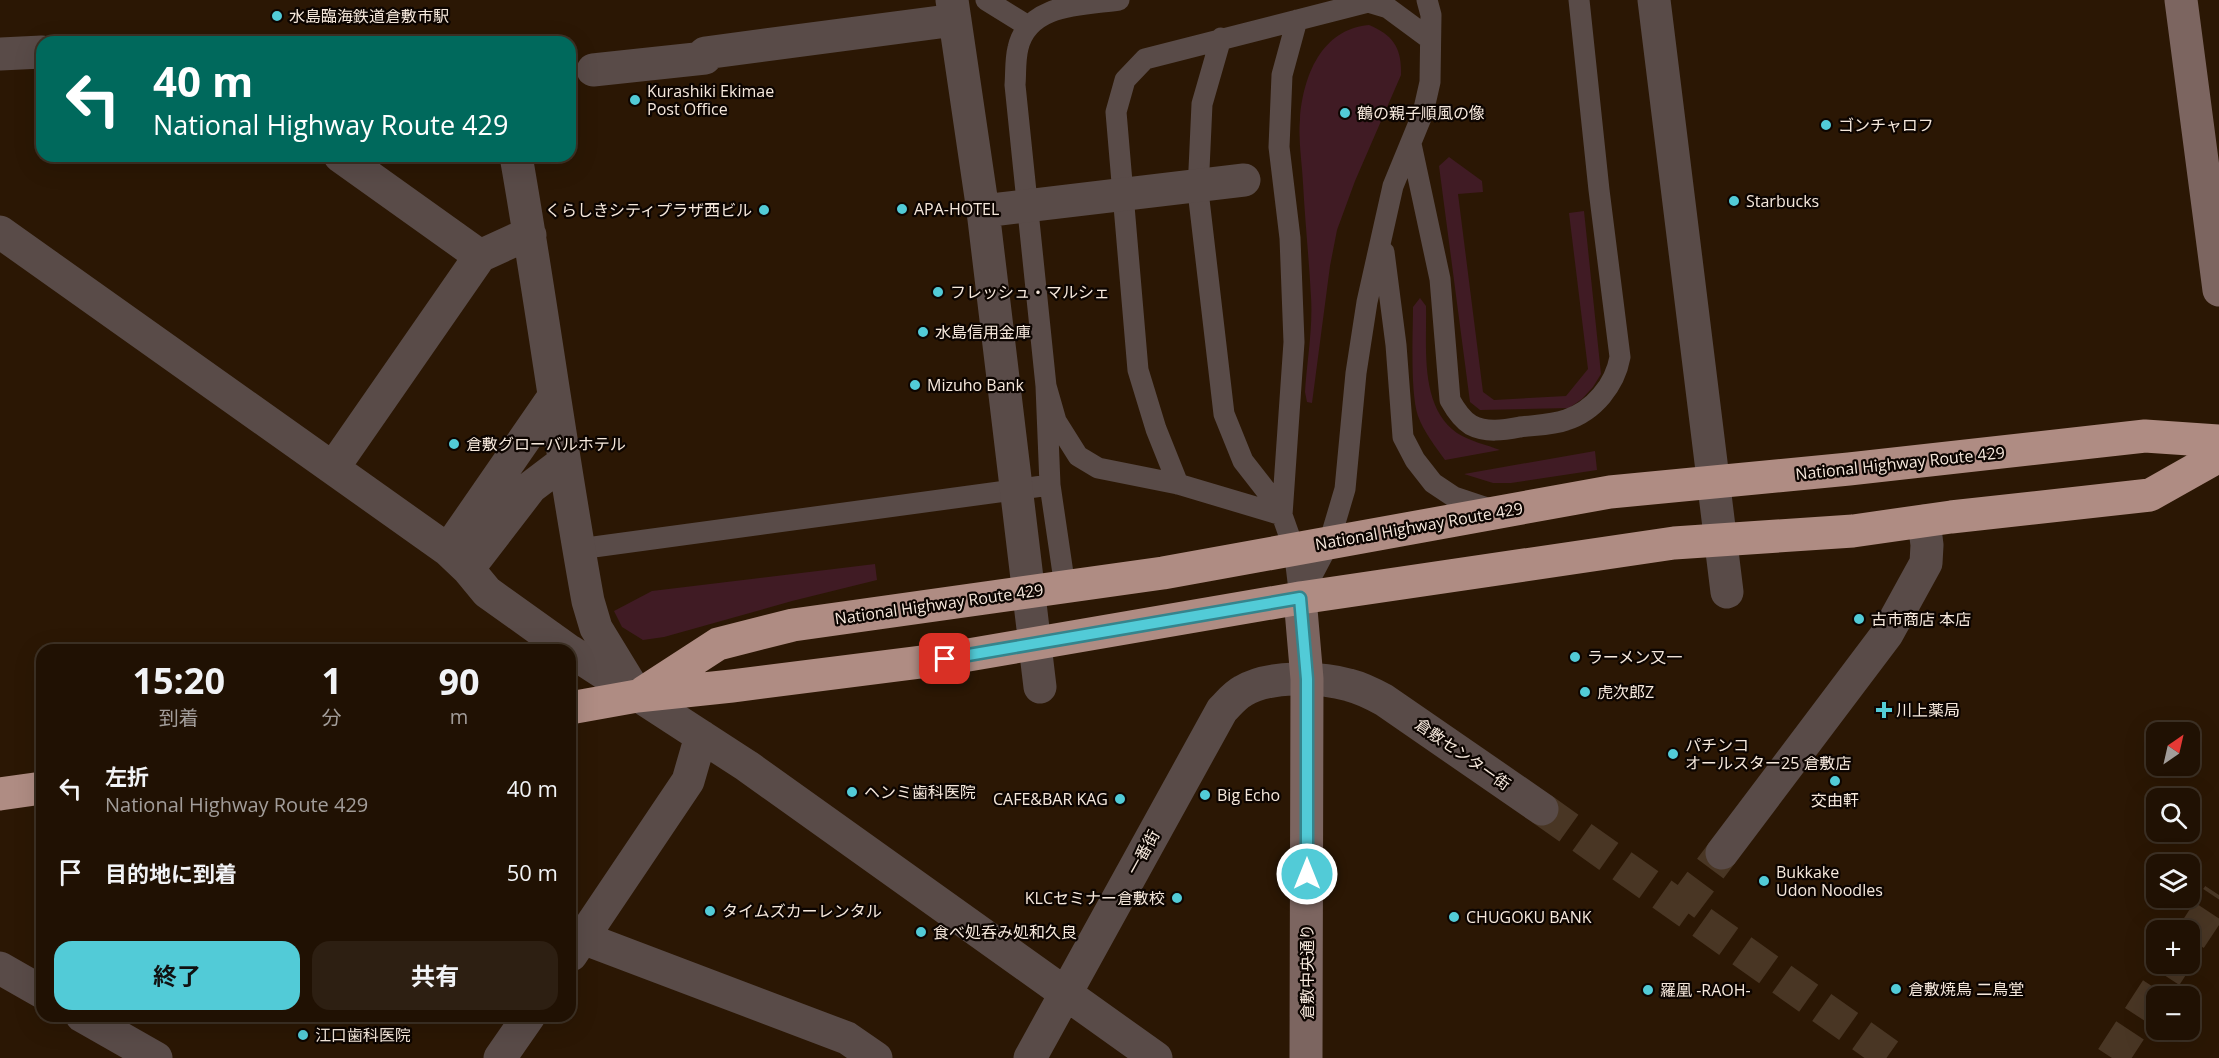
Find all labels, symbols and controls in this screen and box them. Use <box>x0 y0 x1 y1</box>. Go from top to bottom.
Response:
place label: 水島臨海鉄道倉敷市駅 <box>289 5 449 27</box>
marker: 水島臨海鉄道倉敷市駅 <box>270 9 284 23</box>
text: 40 m <box>153 52 253 109</box>
icon: left <box>54 60 132 138</box>
place label: Kurashiki Ekimae Post Office <box>647 80 774 120</box>
marker: Kurashiki Ekimae Post Office <box>628 93 642 107</box>
place label: 鶴の親子順風の像 <box>1357 102 1485 124</box>
text: National Highway Route 429 <box>153 106 508 143</box>
marker: 鶴の親子順風の像 <box>1338 106 1352 120</box>
place label: ゴンチャロフ <box>1838 114 1934 136</box>
marker: ゴンチャロフ <box>1819 118 1833 132</box>
place label: Starbucks <box>1746 190 1819 212</box>
marker: Starbucks <box>1727 194 1741 208</box>
place label: APA-HOTEL <box>914 198 999 220</box>
place label: くらしきシティプラザ西ビル <box>545 199 752 221</box>
marker: APA-HOTEL <box>895 202 909 216</box>
marker: くらしきシティプラザ西ビル <box>757 203 771 217</box>
place label: フレッシュ・マルシェ <box>950 281 1110 303</box>
marker: フレッシュ・マルシェ <box>931 285 945 299</box>
place label: 水島信用金庫 <box>935 321 1031 343</box>
marker: 水島信用金庫 <box>916 325 930 339</box>
place label: Mizuho Bank <box>927 374 1024 396</box>
marker: Mizuho Bank <box>908 378 922 392</box>
place label: 倉敷グローバルホテル <box>466 433 626 455</box>
marker: 倉敷グローバルホテル <box>447 437 461 451</box>
street label: National Highway Route 429 <box>1794 441 2006 485</box>
street label: National Highway Route 429 <box>1313 497 1525 555</box>
street label: National Highway Route 429 <box>833 578 1045 630</box>
place label: 古市商店 本店 <box>1871 608 1971 630</box>
marker: 古市商店 本店 <box>1852 612 1866 626</box>
pin <box>919 633 970 684</box>
icon: arrive <box>928 642 961 675</box>
place label: ラーメン又一 <box>1587 646 1682 668</box>
marker: ラーメン又一 <box>1568 650 1582 664</box>
text: 15:20 <box>132 656 225 705</box>
text: 1 <box>321 656 342 705</box>
text: 90 <box>438 657 480 706</box>
place label: 虎次郎Z <box>1597 681 1654 703</box>
marker: 虎次郎Z <box>1578 685 1592 699</box>
place label: 川上薬局 <box>1896 699 1960 721</box>
text: m <box>450 703 468 730</box>
marker: 川上薬局 <box>1877 703 1891 717</box>
text: 到着 <box>159 704 199 731</box>
text: 分 <box>322 704 342 731</box>
street label: 倉敷センター街 <box>1411 713 1515 795</box>
north arrow <box>2146 722 2200 776</box>
map controls <box>2146 722 2200 1040</box>
place label: パチンコ オールスター25 倉敷店 <box>1685 734 1851 774</box>
marker: パチンコ オールスター25 倉敷店 <box>1666 747 1680 761</box>
text: 左折 <box>105 761 149 791</box>
icon: left <box>54 772 87 805</box>
text: 40 m <box>507 773 558 803</box>
marker: 交由軒 <box>1828 774 1842 788</box>
place label: ヘンミ歯科医院 <box>864 781 976 803</box>
place label: Big Echo <box>1217 784 1280 806</box>
marker: ヘンミ歯科医院 <box>845 785 859 799</box>
place label: CAFE&BAR KAG <box>993 788 1108 810</box>
marker: Big Echo <box>1198 788 1212 802</box>
button: search <box>2146 788 2200 842</box>
place label: 交由軒 <box>1811 789 1859 811</box>
text: National Highway Route 429 <box>105 791 368 818</box>
marker: CAFE&BAR KAG <box>1113 792 1127 806</box>
street label: 一番街 <box>1122 826 1164 878</box>
position arrow <box>1275 842 1339 906</box>
button: layers <box>2146 854 2200 908</box>
icon: arrive <box>54 856 87 889</box>
text: 50 m <box>507 857 558 887</box>
text: 目的地に到着 <box>105 858 237 888</box>
place label: Bukkake Udon Noodles <box>1776 861 1883 901</box>
marker: Bukkake Udon Noodles <box>1757 874 1771 888</box>
place label: KLCセミナー倉敷校 <box>1025 887 1165 909</box>
marker: KLCセミナー倉敷校 <box>1170 891 1184 905</box>
place label: タイムズカーレンタル <box>722 900 882 922</box>
marker: タイムズカーレンタル <box>703 904 717 918</box>
place label: CHUGOKU BANK <box>1466 906 1592 928</box>
marker: CHUGOKU BANK <box>1447 910 1461 924</box>
button: + <box>2146 920 2200 974</box>
place label: 食べ処呑み処和久良 <box>933 921 1077 943</box>
street label: 倉敷中央通り <box>1296 924 1318 1020</box>
marker: 食べ処呑み処和久良 <box>914 925 928 939</box>
button: 終了 <box>54 941 300 1010</box>
button: 共有 <box>312 941 558 1010</box>
place label: 倉敷焼鳥 二鳥堂 <box>1908 978 2024 1000</box>
place label: 羅凰 -RAOH- <box>1660 979 1751 1001</box>
marker: 倉敷焼鳥 二鳥堂 <box>1889 982 1903 996</box>
marker: 羅凰 -RAOH- <box>1641 983 1655 997</box>
button: − <box>2146 986 2200 1040</box>
place label: 江口歯科医院 <box>315 1024 411 1046</box>
marker: 江口歯科医院 <box>296 1028 310 1042</box>

